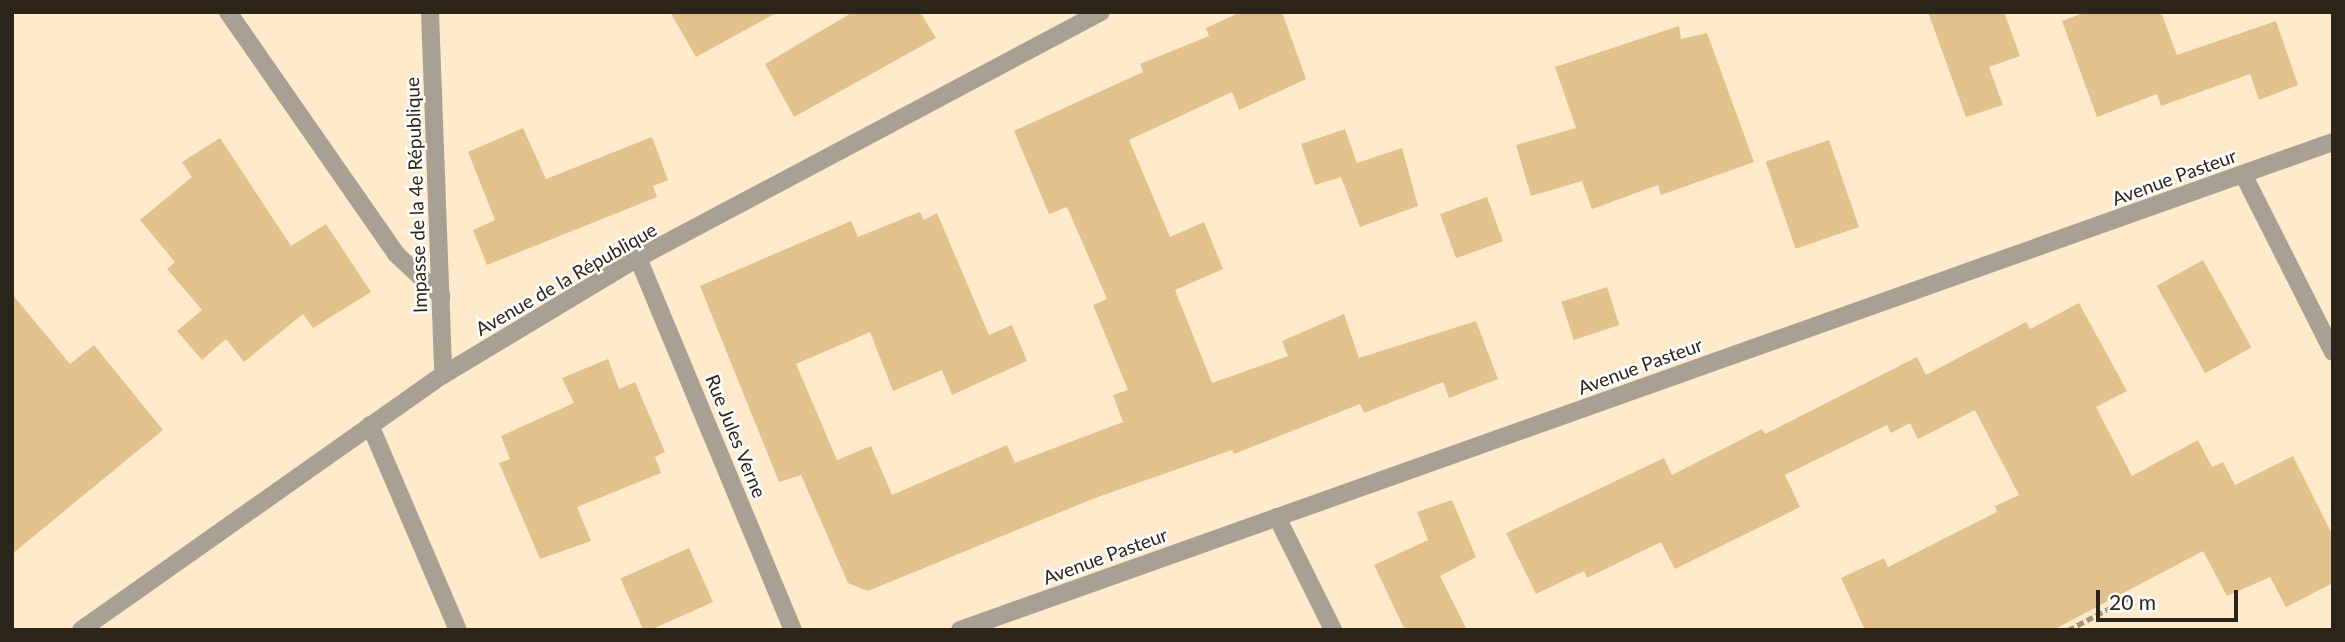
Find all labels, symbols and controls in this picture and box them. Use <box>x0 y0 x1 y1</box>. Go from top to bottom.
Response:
street label: Impasse de la 4e République <box>400 77 432 313</box>
street label: Avenue Pasteur <box>2109 144 2239 210</box>
street label: Avenue de la République <box>471 218 661 340</box>
street label: Avenue Pasteur <box>1575 333 1705 399</box>
street label: Rue Jules Verne <box>701 371 771 501</box>
street label: Avenue Pasteur <box>1040 523 1170 589</box>
scale bar <box>2100 576 2242 620</box>
text: 20 m <box>2109 589 2156 614</box>

